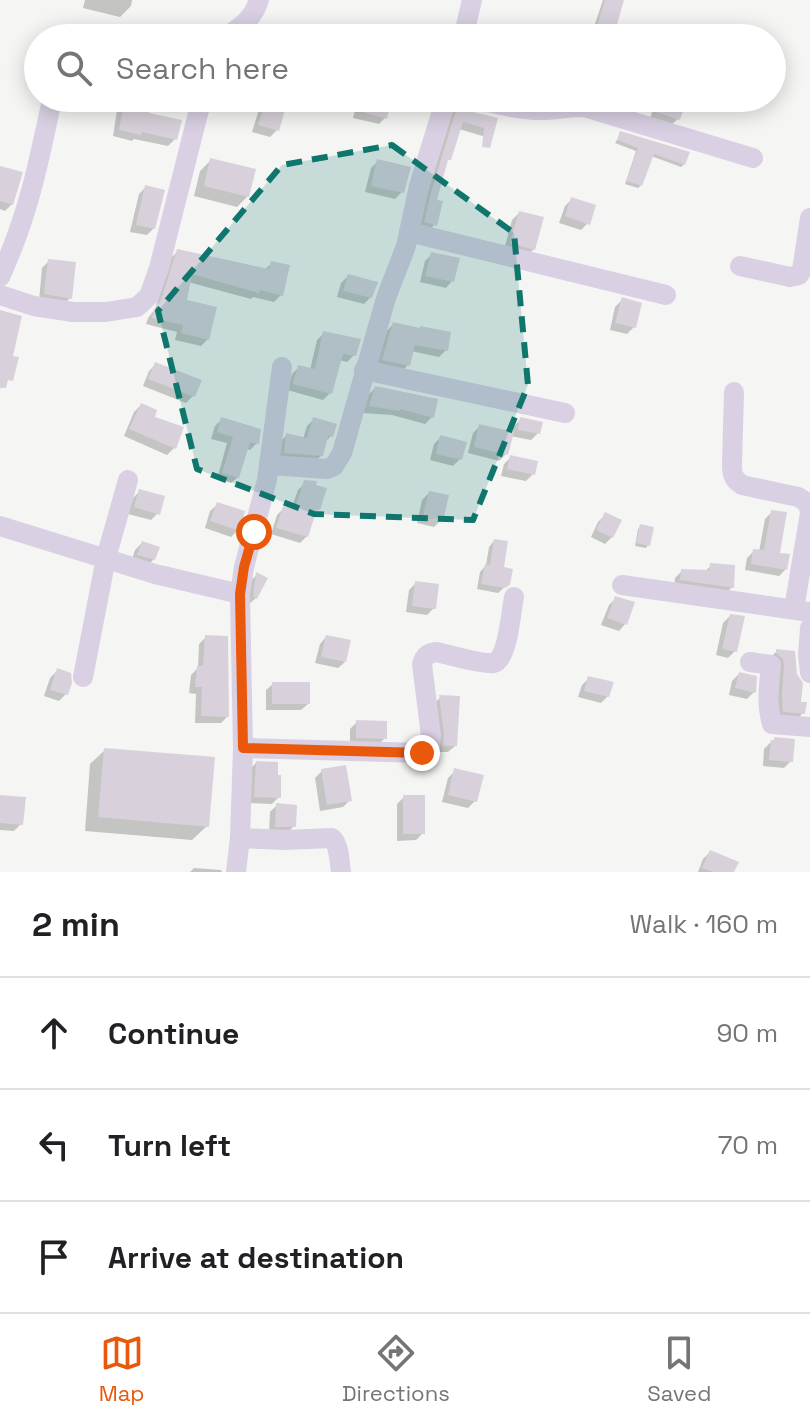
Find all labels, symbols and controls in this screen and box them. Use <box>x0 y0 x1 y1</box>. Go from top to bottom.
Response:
search box <box>24 24 786 112</box>
icon: search <box>52 46 96 90</box>
text: Search here <box>116 49 289 88</box>
route start <box>236 514 272 550</box>
route end <box>404 735 440 771</box>
text: 2 min <box>32 903 120 946</box>
text: Walk · 160 m <box>629 907 778 941</box>
icon: ahead <box>32 1011 76 1055</box>
text: Continue <box>108 1014 239 1053</box>
text: 90 m <box>716 1016 778 1050</box>
icon: left <box>32 1123 76 1167</box>
text: Turn left <box>108 1126 231 1165</box>
text: 70 m <box>718 1128 778 1162</box>
icon: arrive <box>32 1235 76 1279</box>
text: Arrive at destination <box>108 1238 404 1277</box>
tab: Map <box>99 1331 145 1407</box>
tab: Directions <box>342 1331 450 1407</box>
tab: Saved <box>647 1331 711 1407</box>

